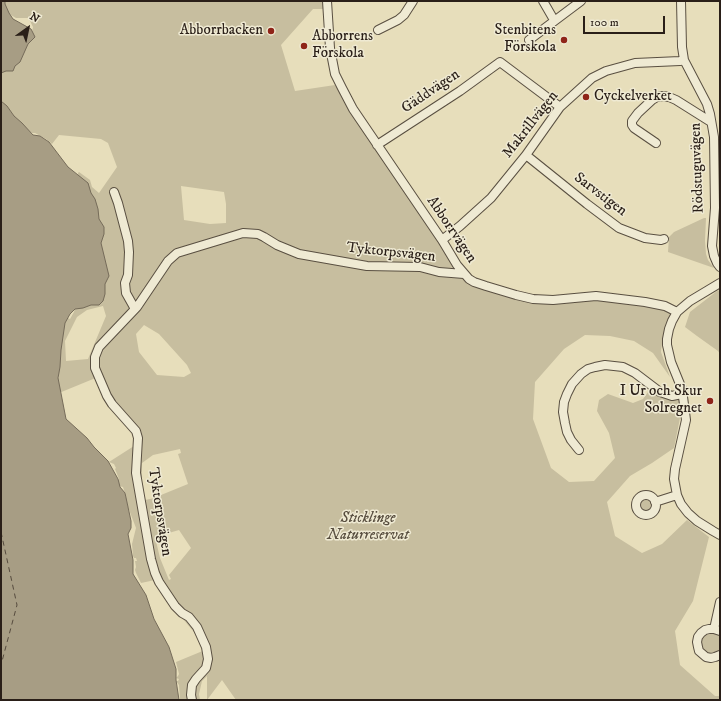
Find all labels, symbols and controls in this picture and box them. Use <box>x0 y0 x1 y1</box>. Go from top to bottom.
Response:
north arrow <box>8 8 48 48</box>
scale bar <box>585 8 667 34</box>
text: N <box>27 10 42 26</box>
text: 100 m <box>590 15 619 30</box>
place label: Abborrbacken <box>180 22 263 40</box>
place label: Stenbitens Förskola <box>495 22 556 57</box>
marker: Abborrbacken <box>266 26 276 36</box>
place label: Abborrens Förskola <box>312 28 373 63</box>
marker: Stenbitens Förskola <box>559 35 569 45</box>
marker: Abborrens Förskola <box>299 41 309 51</box>
street label: Gäddvägen <box>399 66 463 118</box>
street label: Makrillvägen <box>499 88 563 162</box>
place label: Cyckelverket <box>594 88 672 106</box>
marker: Cyckelverket <box>581 92 591 102</box>
street label: Rödstuguvägen <box>687 122 709 214</box>
street label: Sarvstigen <box>570 169 630 221</box>
street label: Abborrvägen <box>422 193 480 267</box>
street label: Tyktorpsvägen <box>346 239 436 267</box>
place label: I Ur och Skur Solregnet <box>620 383 702 418</box>
marker: I Ur och Skur Solregnet <box>705 396 715 406</box>
street label: Tyktorpsvägen <box>143 466 175 558</box>
park label: Sticklinge Naturreservat <box>327 510 409 545</box>

